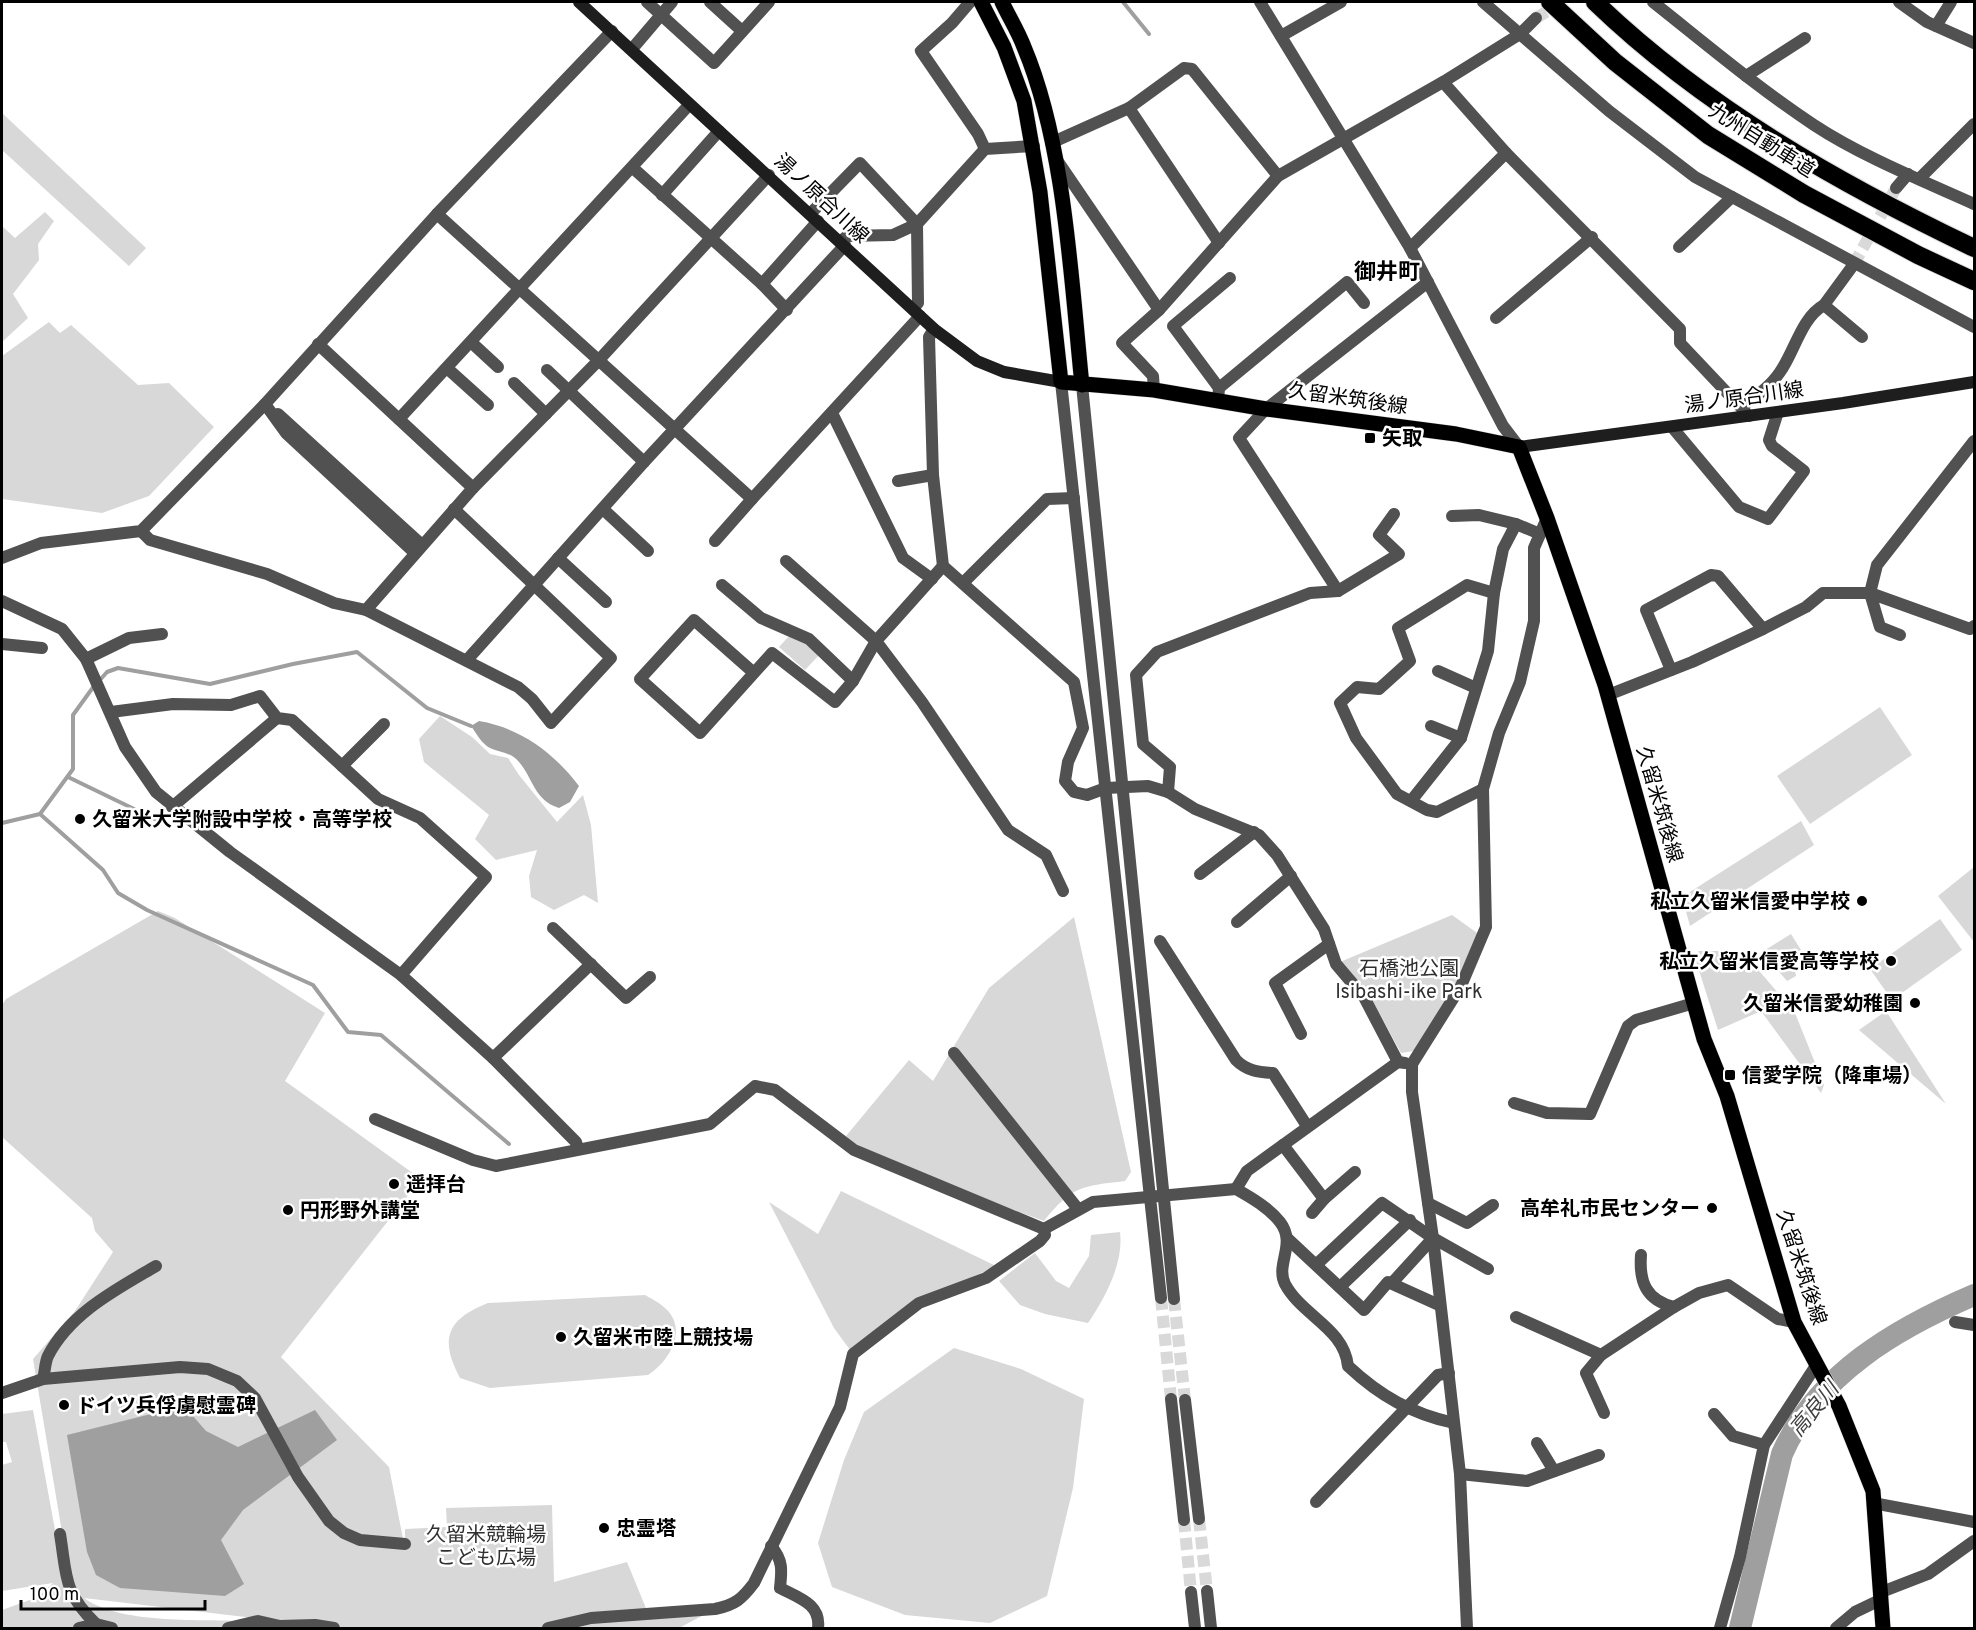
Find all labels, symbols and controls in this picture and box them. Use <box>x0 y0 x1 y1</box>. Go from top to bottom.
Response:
street label: 九州自動車道 <box>1703 99 1819 185</box>
street label: 湯ノ原合川線 <box>768 149 873 250</box>
district label: 御井町 <box>1354 260 1420 287</box>
street label: 湯ノ原合川線 <box>1683 378 1806 420</box>
street label: 久留米筑後線 <box>1286 379 1409 421</box>
place label: 矢取 <box>1382 427 1423 453</box>
marker: 矢取 <box>1363 431 1377 445</box>
street label: 久留米筑後線 <box>1629 743 1687 866</box>
place label: 久留米大学附設中学校・高等学校 <box>92 808 392 834</box>
marker: 久留米大学附設中学校・高等学校 <box>73 812 87 826</box>
place label: 私立久留米信愛中学校 <box>1650 890 1850 916</box>
marker: 私立久留米信愛中学校 <box>1855 894 1869 908</box>
place label: 私立久留米信愛高等学校 <box>1659 950 1879 976</box>
marker: 私立久留米信愛高等学校 <box>1884 954 1898 968</box>
park label: 石橋池公園 Isibashi-ike Park <box>1335 957 1483 1006</box>
place label: 久留米信愛幼稚園 <box>1743 992 1903 1018</box>
marker: 久留米信愛幼稚園 <box>1908 996 1922 1010</box>
place label: 信愛学院（降車場） <box>1742 1064 1922 1090</box>
marker: 信愛学院（降車場） <box>1723 1068 1737 1082</box>
place label: 遥拝台 <box>406 1173 466 1199</box>
marker: 遥拝台 <box>387 1177 401 1191</box>
place label: 高牟礼市民センター <box>1520 1197 1700 1223</box>
place label: 円形野外講堂 <box>300 1199 420 1225</box>
marker: 高牟礼市民センター <box>1705 1201 1719 1215</box>
marker: 円形野外講堂 <box>281 1203 295 1217</box>
street label: 久留米筑後線 <box>1769 1207 1831 1329</box>
place label: 久留米市陸上競技場 <box>573 1326 753 1352</box>
marker: 久留米市陸上競技場 <box>554 1330 568 1344</box>
water label: 高良川 <box>1785 1376 1847 1443</box>
place label: ドイツ兵俘虜慰霊碑 <box>76 1394 256 1420</box>
marker: ドイツ兵俘虜慰霊碑 <box>57 1398 71 1412</box>
place label: 忠霊塔 <box>616 1517 676 1543</box>
marker: 忠霊塔 <box>597 1521 611 1535</box>
park label: 久留米競輪場 こども広場 <box>426 1523 546 1572</box>
scale bar <box>21 1573 206 1611</box>
text: 100 m <box>30 1584 79 1607</box>

